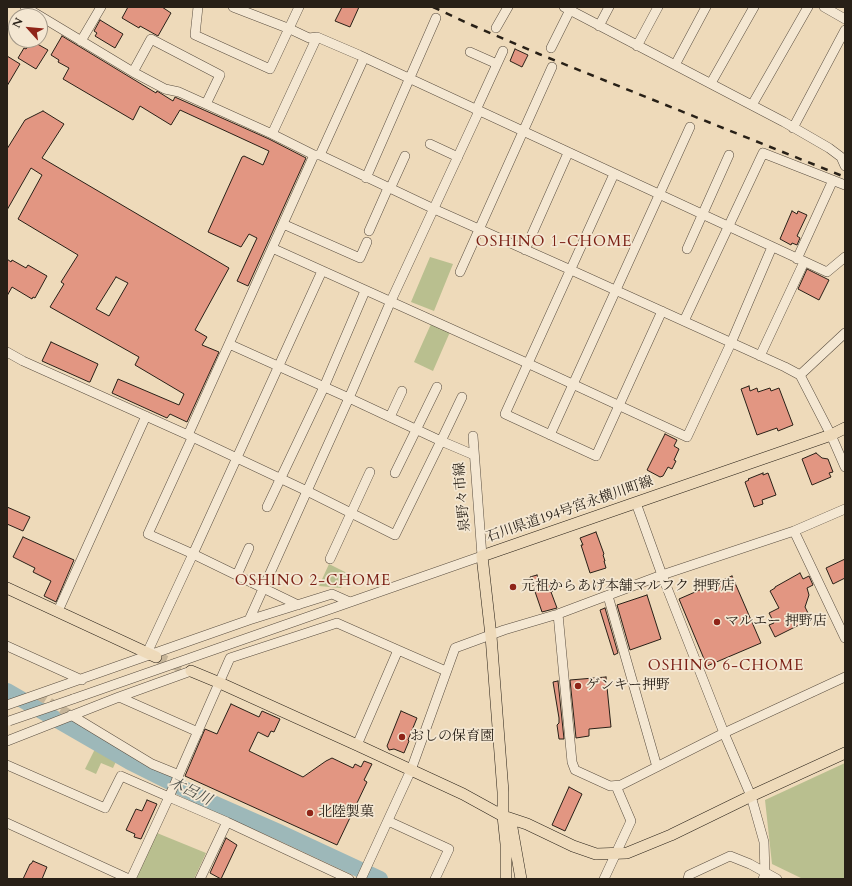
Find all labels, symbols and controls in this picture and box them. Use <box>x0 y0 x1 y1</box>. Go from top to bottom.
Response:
north arrow <box>8 8 48 48</box>
text: N <box>9 15 27 30</box>
district label: OSHINO 1-CHOME <box>476 234 632 252</box>
street label: 泉野々市線 <box>452 461 474 533</box>
street label: 石川県道194号宮永横川町線 <box>484 473 656 547</box>
district label: OSHINO 2-CHOME <box>235 573 391 591</box>
place label: 元祖からあげ本舗マルフク 押野店 <box>521 579 735 595</box>
marker: 元祖からあげ本舗マルフク 押野店 <box>508 582 518 592</box>
place label: マルエー 押野店 <box>725 614 827 630</box>
marker: マルエー 押野店 <box>712 617 722 627</box>
district label: OSHINO 6-CHOME <box>648 658 804 676</box>
place label: ゲンキー押野 <box>586 678 670 694</box>
marker: ゲンキー押野 <box>573 681 583 691</box>
place label: おしの保育園 <box>410 729 494 745</box>
marker: おしの保育園 <box>397 732 407 742</box>
water label: 木呂川 <box>166 774 214 810</box>
place label: 北陸製菓 <box>318 805 374 821</box>
marker: 北陸製菓 <box>305 808 315 818</box>

